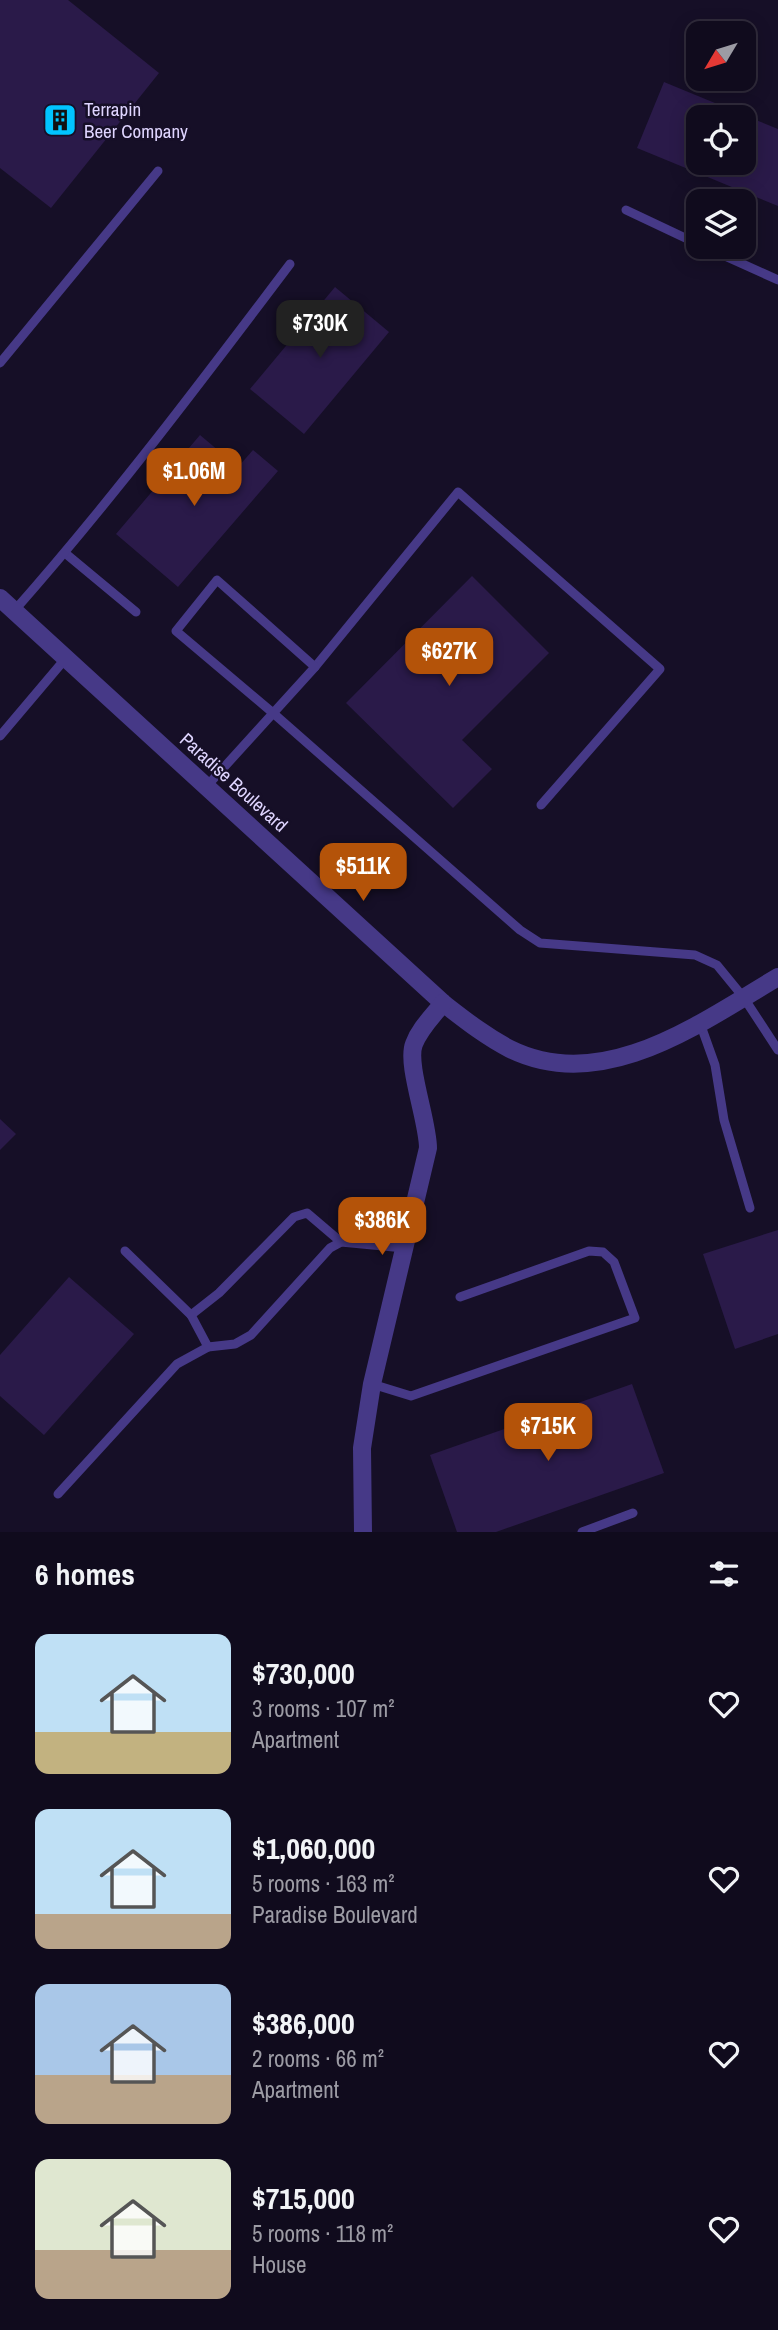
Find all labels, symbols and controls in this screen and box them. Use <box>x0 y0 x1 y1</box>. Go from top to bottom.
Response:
north arrow <box>686 21 756 91</box>
map controls <box>686 21 756 259</box>
place label: Terrapin Beer Company <box>84 96 188 144</box>
building icon: Terrapin Beer Company <box>41 101 79 139</box>
button: locate <box>686 105 756 175</box>
button: layers <box>686 189 756 259</box>
pin: $730K <box>271 300 369 360</box>
text: $730K <box>292 307 348 338</box>
pin: $1.06M <box>137 448 251 508</box>
text: $1.06M <box>163 455 225 486</box>
pin: $627K <box>400 628 498 688</box>
text: $627K <box>421 635 477 666</box>
street label: Paradise Boulevard <box>174 727 294 837</box>
pin: $511K <box>314 844 412 903</box>
text: $511K <box>336 850 390 881</box>
pin: $386K <box>333 1198 431 1257</box>
text: $386K <box>354 1204 410 1235</box>
pin: $715K <box>499 1404 597 1463</box>
text: $715K <box>520 1410 576 1441</box>
text: 6 homes <box>35 1554 135 1594</box>
icon: filters <box>705 1555 743 1593</box>
text: $730,000 <box>252 1653 355 1693</box>
icon: home <box>91 1662 175 1746</box>
icon: heart <box>705 1685 743 1723</box>
text: 3 rooms · 107 m² <box>252 1693 395 1724</box>
text: Apartment <box>252 1724 339 1755</box>
text: $1,060,000 <box>252 1828 375 1868</box>
icon: home <box>91 1837 175 1921</box>
icon: heart <box>705 1860 743 1898</box>
text: 5 rooms · 163 m² <box>252 1868 395 1899</box>
text: Paradise Boulevard <box>252 1899 418 1930</box>
text: $386,000 <box>252 2003 355 2043</box>
icon: home <box>91 2012 175 2096</box>
icon: heart <box>705 2035 743 2073</box>
text: 2 rooms · 66 m² <box>252 2043 384 2074</box>
text: Apartment <box>252 2074 339 2105</box>
text: $715,000 <box>252 2178 355 2218</box>
icon: home <box>91 2187 175 2271</box>
icon: heart <box>705 2210 743 2248</box>
text: 5 rooms · 118 m² <box>252 2218 393 2249</box>
text: House <box>252 2249 307 2280</box>

